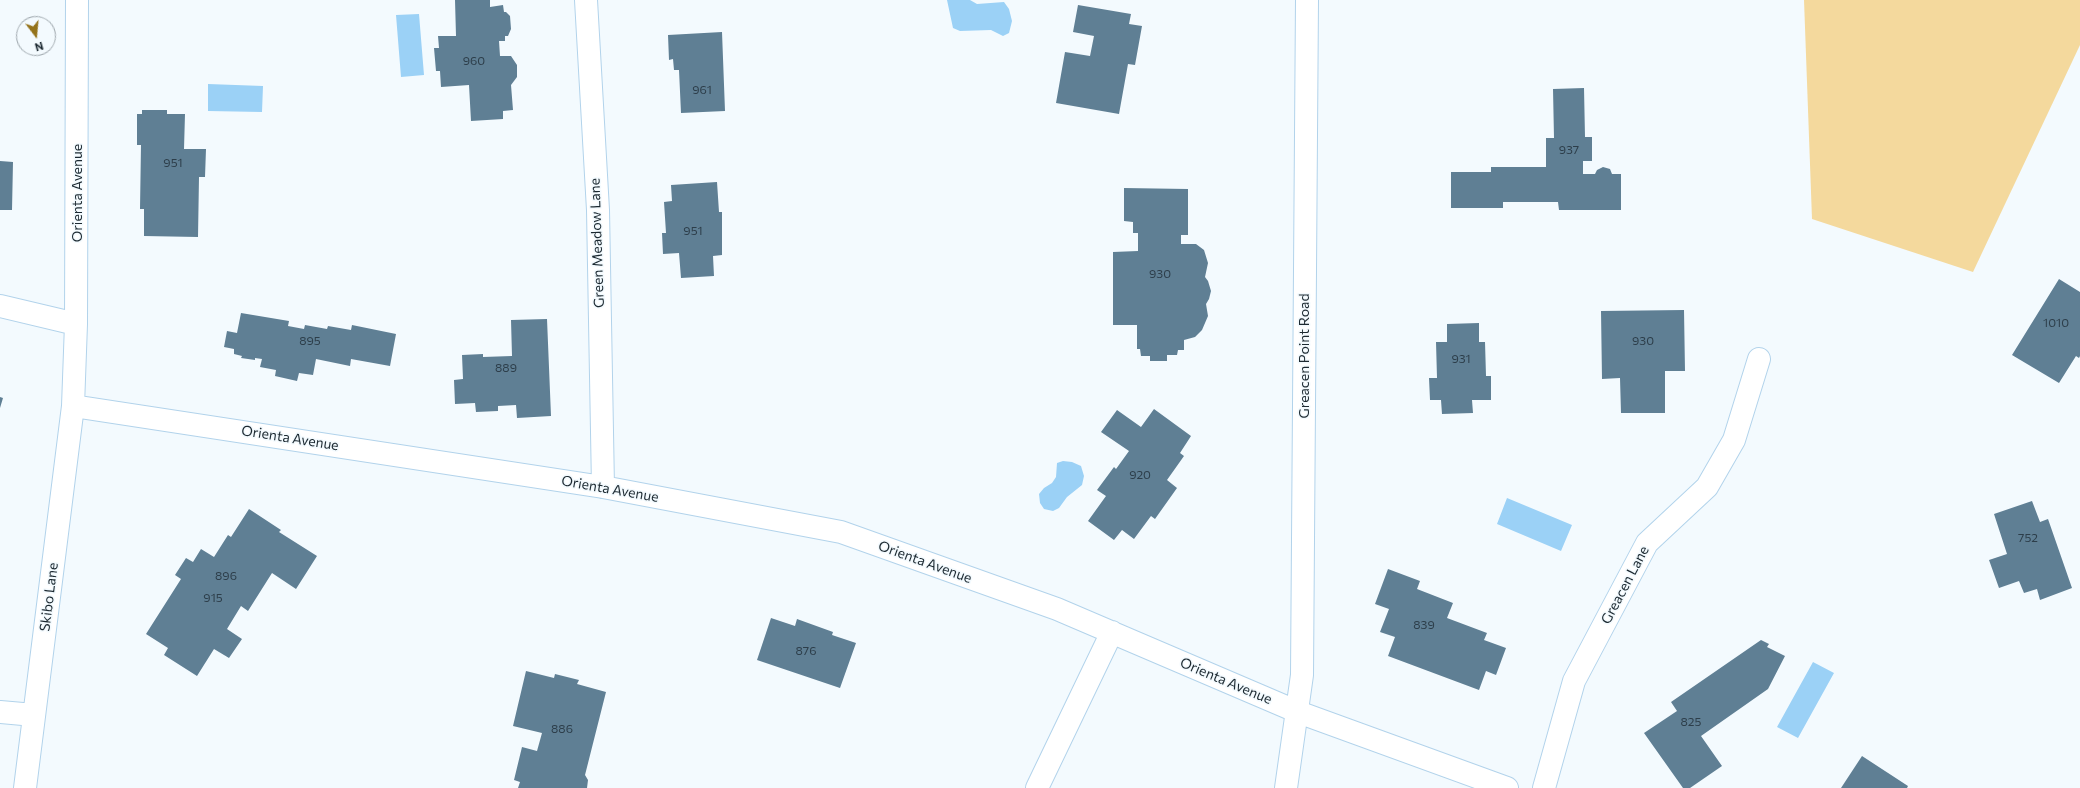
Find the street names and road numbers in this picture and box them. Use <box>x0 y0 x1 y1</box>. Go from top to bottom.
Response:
street label: Orienta Avenue <box>69 144 85 242</box>
street label: Green Meadow Lane <box>586 178 608 308</box>
street label: Greacen Point Road <box>1296 294 1312 418</box>
street label: Orienta Avenue <box>240 422 340 454</box>
street label: Orienta Avenue <box>560 472 660 506</box>
street label: Orienta Avenue <box>876 537 974 587</box>
street label: Greacen Lane <box>1597 543 1653 627</box>
street label: Skibo Lane <box>36 562 62 632</box>
street label: Orienta Avenue <box>1177 654 1275 708</box>

